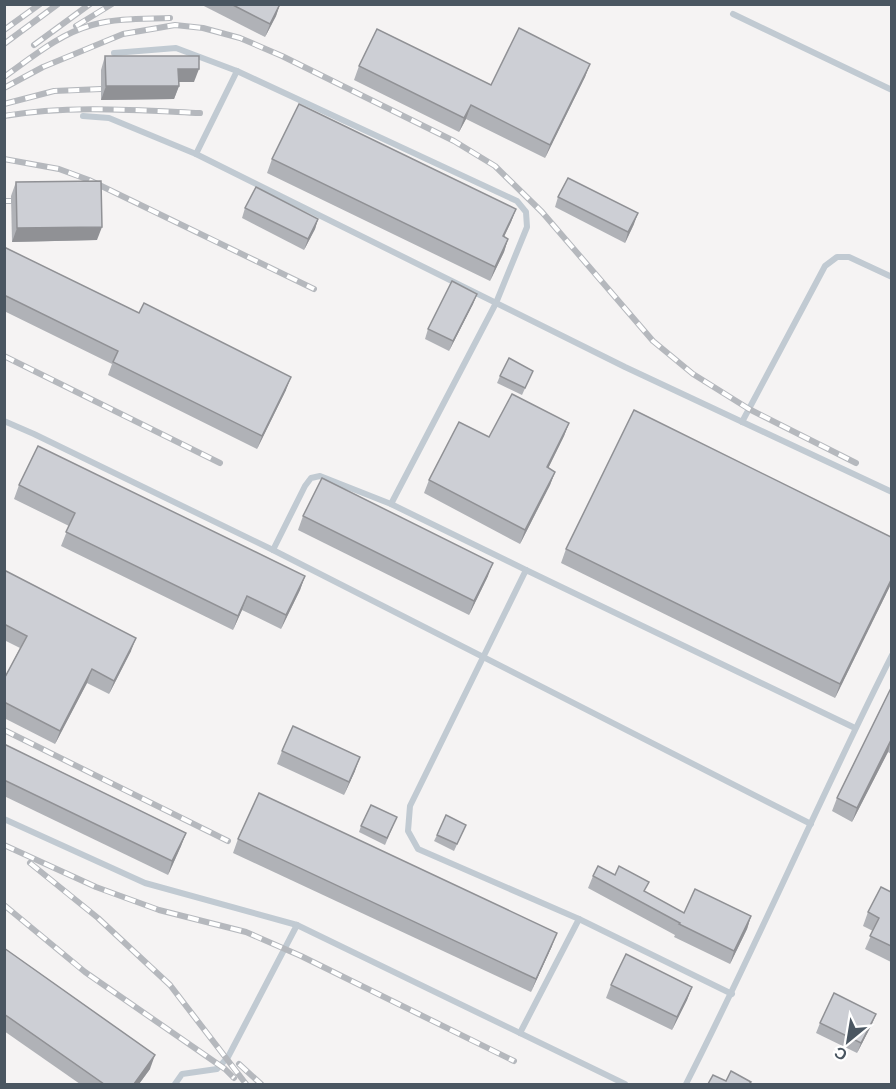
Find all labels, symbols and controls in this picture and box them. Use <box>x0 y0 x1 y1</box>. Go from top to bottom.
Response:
north arrow <box>818 1011 878 1071</box>
text: С <box>830 1043 850 1066</box>

